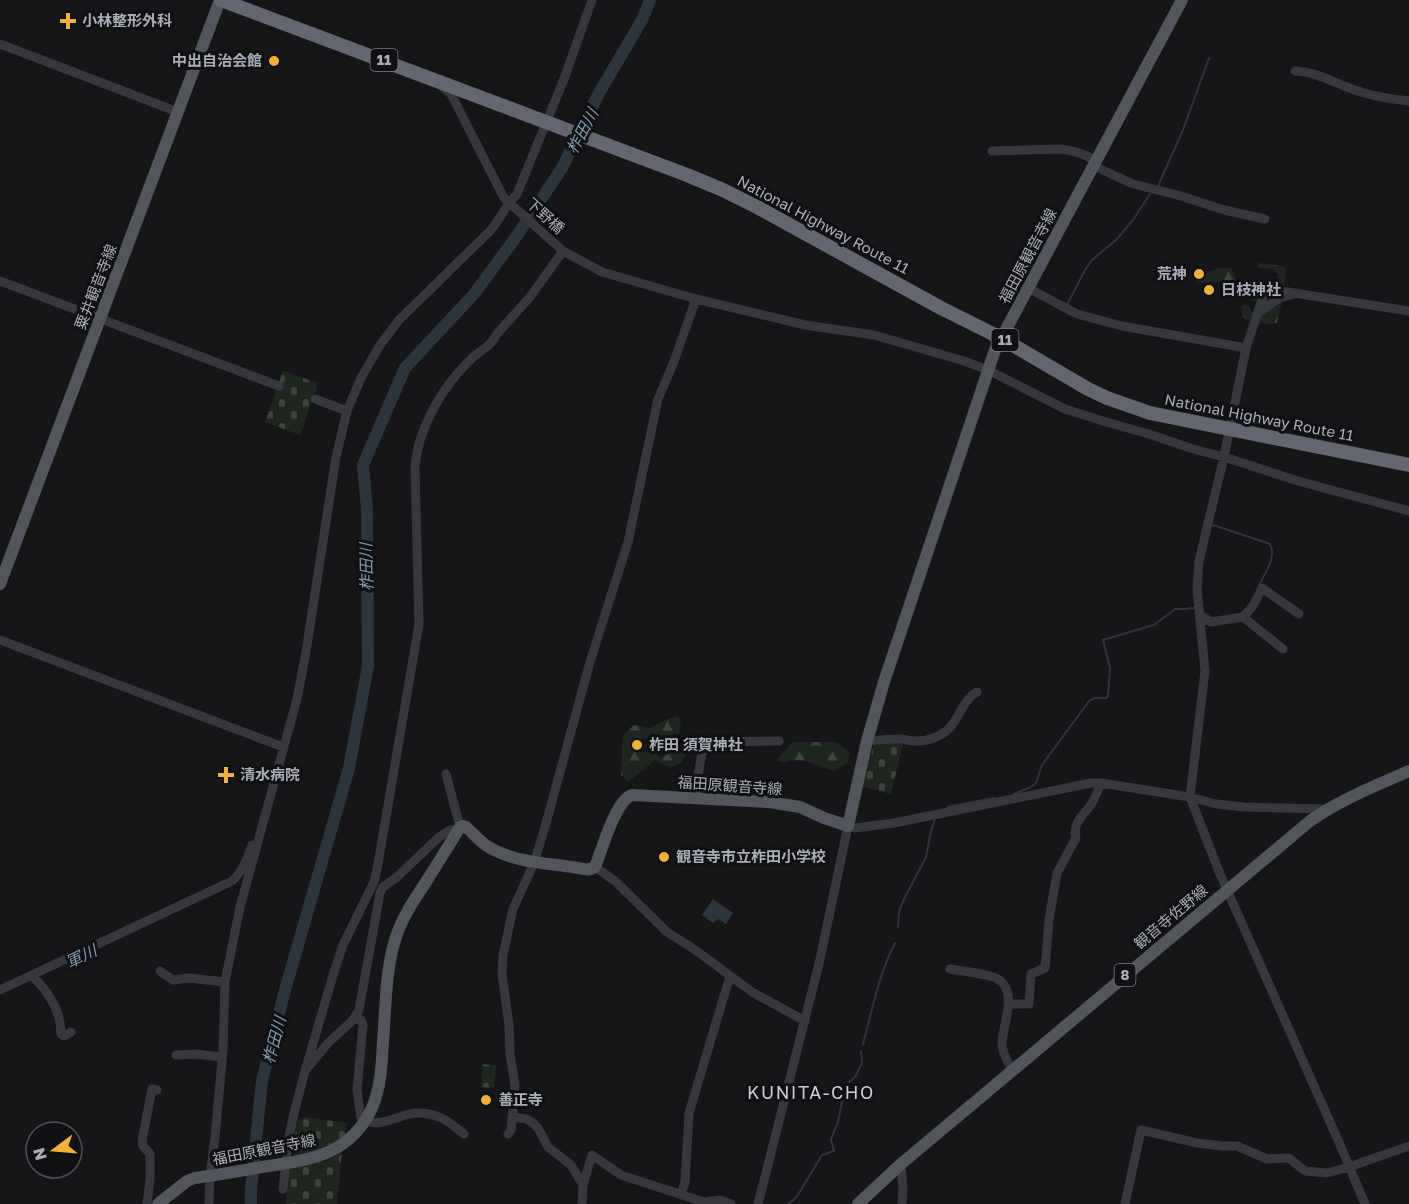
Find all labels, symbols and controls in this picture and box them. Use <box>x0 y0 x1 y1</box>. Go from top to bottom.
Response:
place label: 小林整形外科 <box>82 11 172 29</box>
marker: 小林整形外科 <box>59 12 77 30</box>
road number: 11 <box>370 49 398 71</box>
place label: 中出自治会館 <box>172 51 262 69</box>
marker: 中出自治会館 <box>267 54 281 68</box>
water label: 柞田川 <box>562 103 603 157</box>
street label: National Highway Route 11 <box>734 171 912 277</box>
street label: 下野橋 <box>523 194 568 237</box>
street label: 福田原観音寺線 <box>995 205 1060 306</box>
street label: 粟井観音寺線 <box>71 241 120 332</box>
place label: 荒神 <box>1157 264 1187 282</box>
marker: 荒神 <box>1192 267 1206 281</box>
place label: 日枝神社 <box>1221 280 1281 298</box>
marker: 日枝神社 <box>1202 283 1216 297</box>
road number: 11 <box>992 329 1018 351</box>
street label: National Highway Route 11 <box>1163 390 1355 444</box>
water label: 柞田川 <box>356 541 376 591</box>
place label: 柞田 須賀神社 <box>649 735 743 753</box>
marker: 柞田 須賀神社 <box>630 738 644 752</box>
place label: 清水病院 <box>240 765 300 783</box>
marker: 清水病院 <box>217 766 235 784</box>
street label: 福田原観音寺線 <box>677 772 783 798</box>
place label: 観音寺市立柞田小学校 <box>676 847 826 865</box>
marker: 観音寺市立柞田小学校 <box>657 850 671 864</box>
street label: 観音寺佐野線 <box>1130 880 1211 952</box>
water label: 軍川 <box>62 939 102 972</box>
road number: 8 <box>1114 964 1136 986</box>
water label: 柞田川 <box>258 1012 290 1066</box>
district label: KUNITA-CHO <box>747 1081 875 1103</box>
place label: 善正寺 <box>498 1090 543 1108</box>
marker: 善正寺 <box>479 1093 493 1107</box>
north arrow <box>24 1120 84 1180</box>
street label: 福田原観音寺線 <box>211 1130 317 1168</box>
text: N <box>28 1146 51 1163</box>

